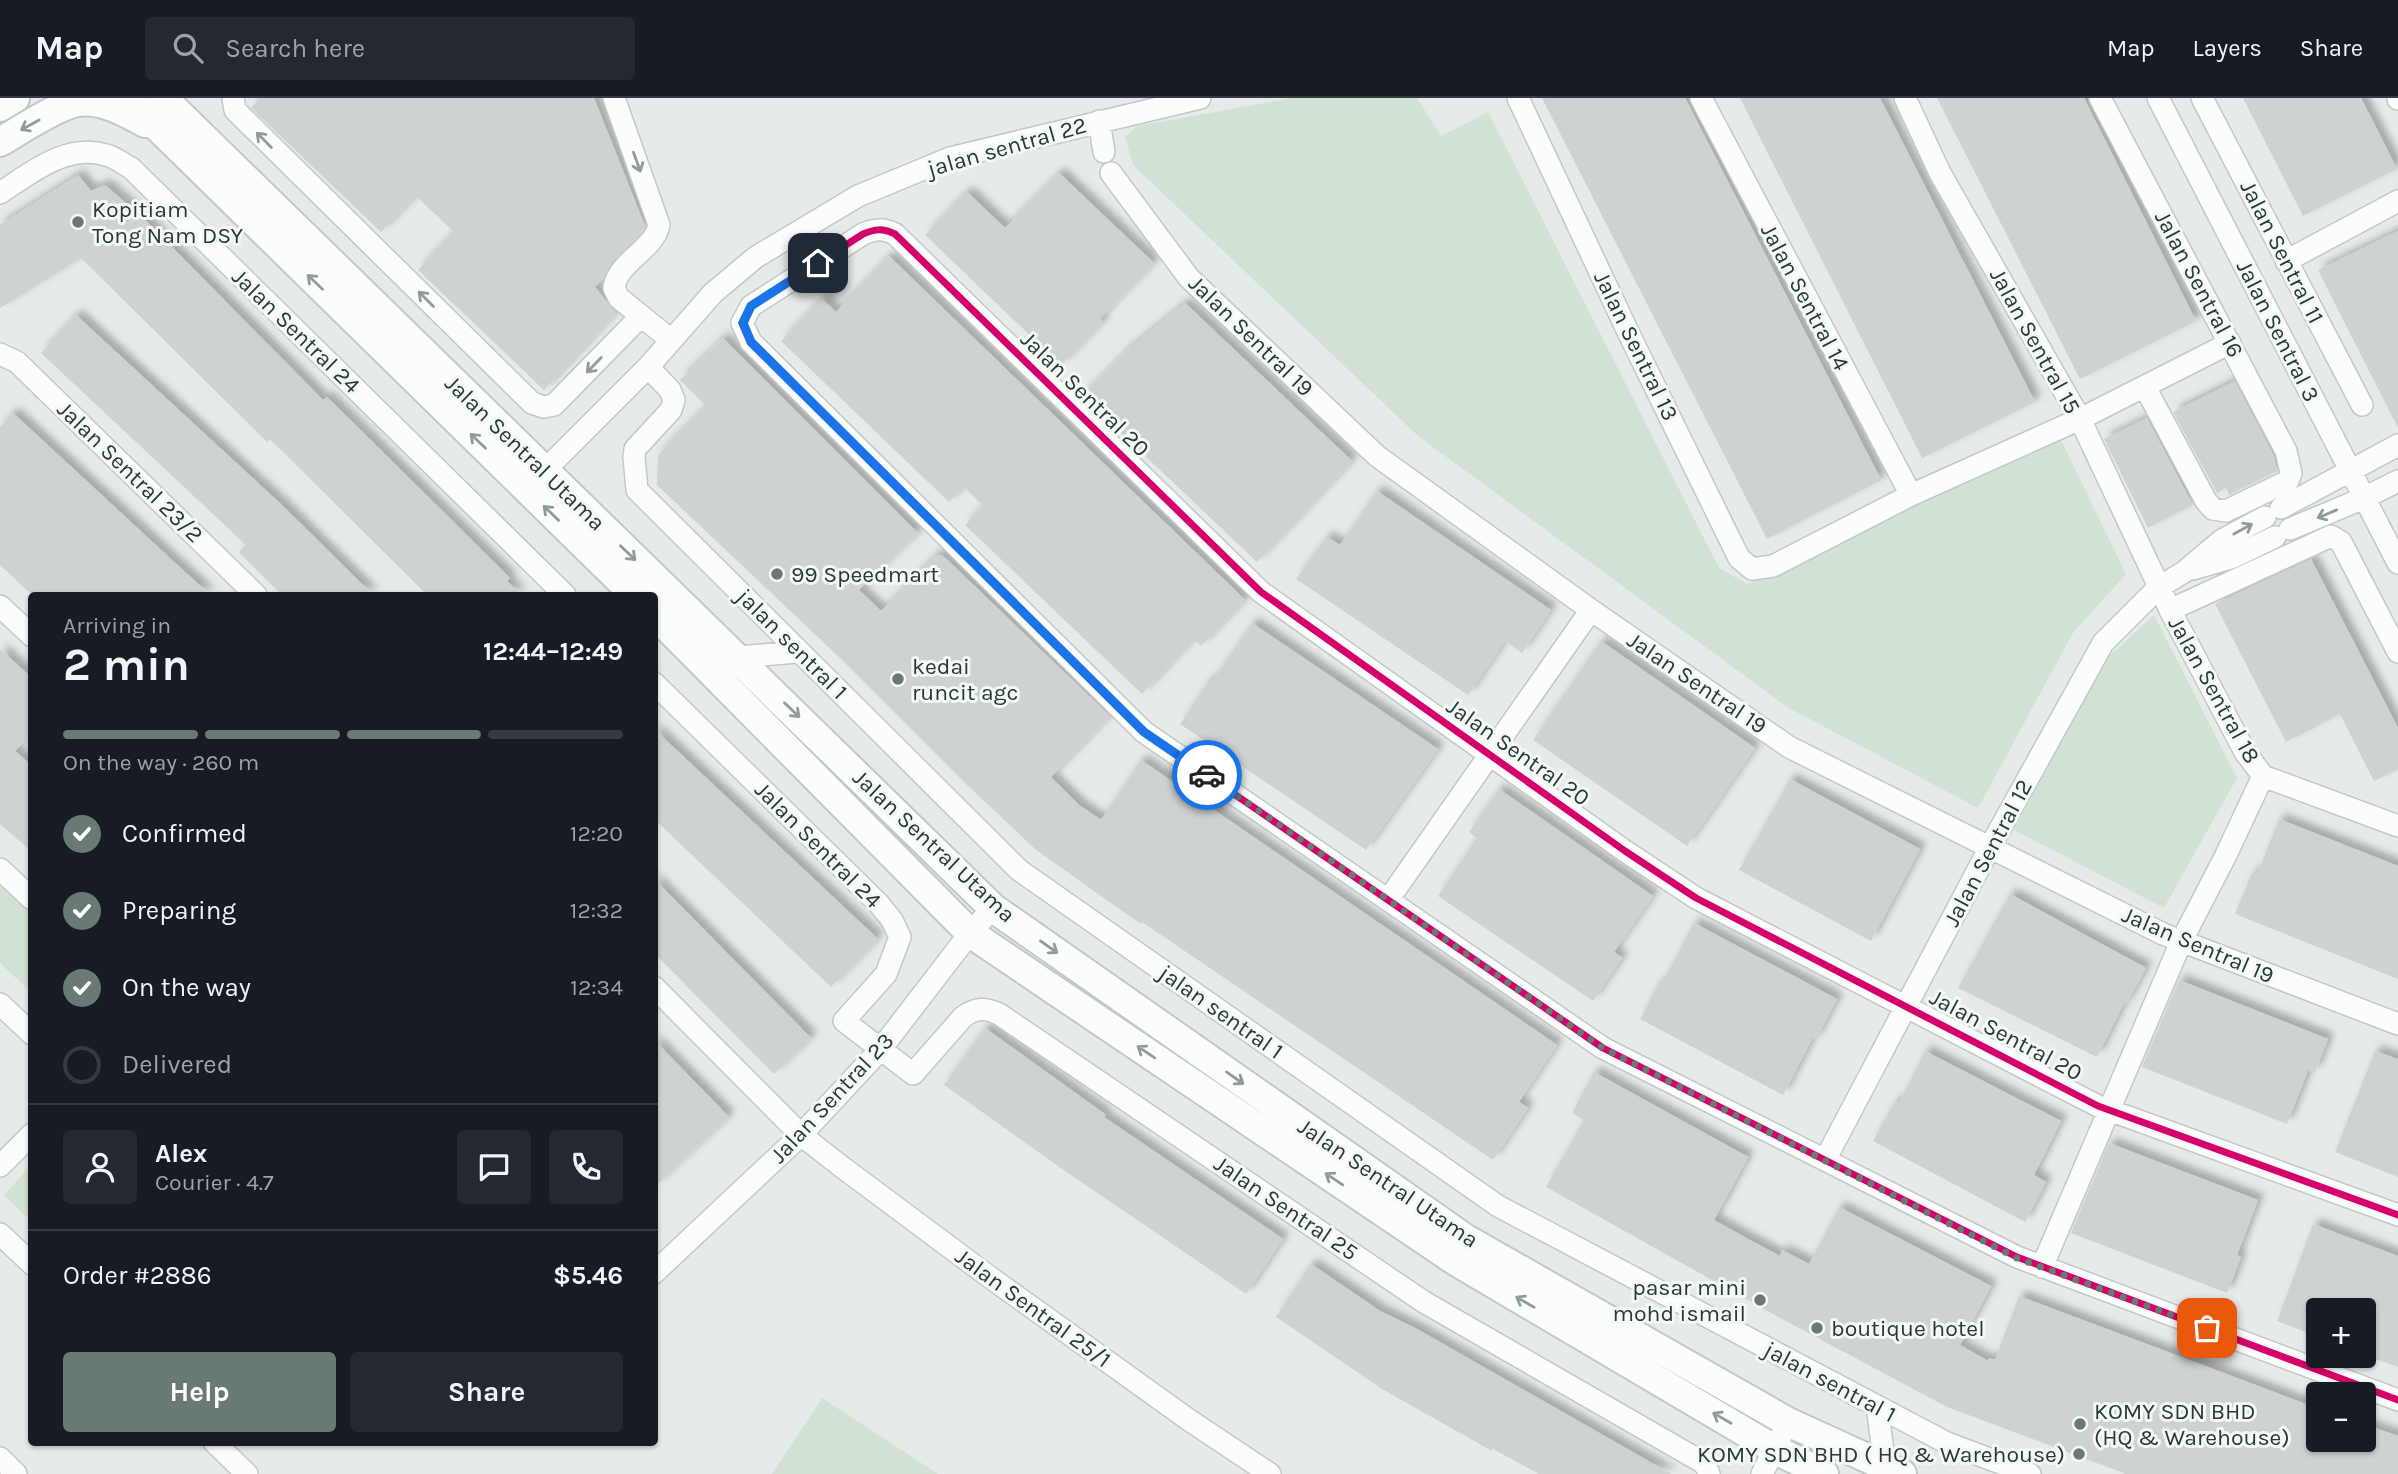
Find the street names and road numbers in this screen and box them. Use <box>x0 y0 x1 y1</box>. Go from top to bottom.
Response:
street label: jalan sentral 22 <box>922 111 1090 183</box>
street label: Jalan Sentral 11 <box>2234 176 2330 328</box>
street label: Jalan Sentral 16 <box>2149 206 2249 362</box>
street label: Jalan Sentral 14 <box>1755 219 1855 375</box>
street label: Jalan Sentral 3 <box>2231 256 2325 406</box>
street label: Jalan Sentral 24 <box>226 263 366 399</box>
street label: Jalan Sentral 15 <box>1984 264 2086 418</box>
street label: Jalan Sentral 13 <box>1588 267 1684 425</box>
street label: Jalan Sentral 19 <box>1183 270 1319 402</box>
street label: Jalan Sentral 20 <box>1015 326 1155 462</box>
street label: Jalan Sentral Utama <box>439 370 611 536</box>
street label: Jalan Sentral 23/2 <box>52 396 208 548</box>
street label: jalan sentral 1 <box>730 582 853 705</box>
street label: Jalan Sentral 18 <box>2163 612 2265 768</box>
street label: Jalan Sentral 19 <box>1622 626 1772 740</box>
street label: Jalan Sentral 20 <box>1441 693 1595 811</box>
street label: Jalan Sentral Utama <box>847 764 1021 928</box>
street label: Jalan Sentral 12 <box>1938 775 2038 931</box>
street label: Jalan Sentral 24 <box>749 776 887 914</box>
street label: Jalan Sentral 19 <box>2118 901 2278 989</box>
street label: jalan sentral 1 <box>1152 958 1288 1065</box>
street label: Jalan Sentral 20 <box>1925 984 2087 1086</box>
street label: Jalan Sentral 23 <box>765 1027 899 1169</box>
street label: Jalan Sentral Utama <box>1293 1113 1483 1253</box>
street label: Jalan Sentral 25 <box>1209 1150 1363 1266</box>
street label: Jalan Sentral 25/1 <box>950 1243 1116 1373</box>
street label: jalan sentral 1 <box>1758 1335 1900 1428</box>

